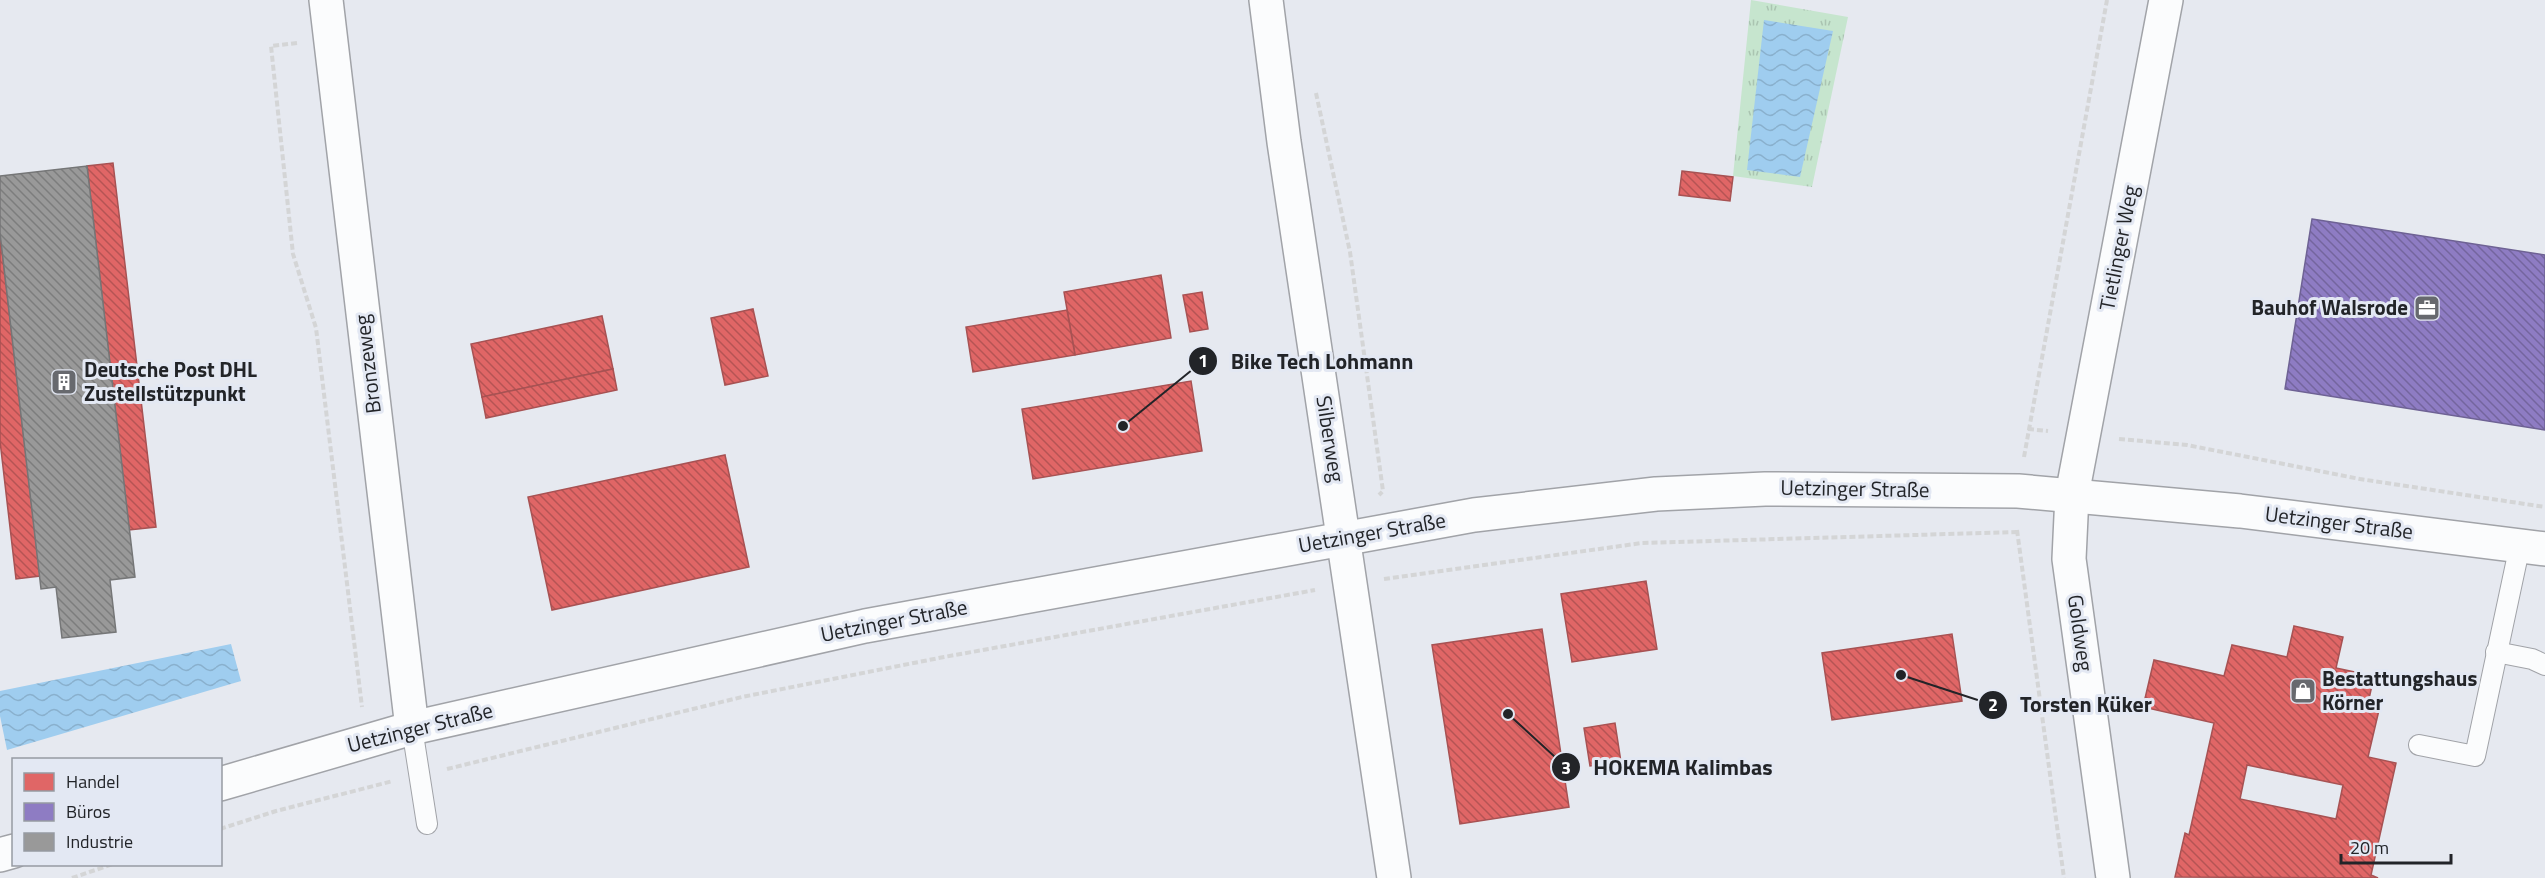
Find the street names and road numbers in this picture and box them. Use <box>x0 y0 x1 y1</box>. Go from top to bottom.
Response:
street label: Tietlinger Weg <box>2090 182 2146 313</box>
street label: Bronzeweg <box>345 313 389 416</box>
street label: Silberweg <box>1308 393 1354 485</box>
street label: Uetzinger Straße <box>1780 471 1930 505</box>
street label: Uetzinger Straße <box>2263 497 2415 547</box>
street label: Uetzinger Straße <box>1296 503 1448 561</box>
street label: Uetzinger Straße <box>818 590 970 650</box>
street label: Goldweg <box>2060 592 2102 674</box>
street label: Uetzinger Straße <box>344 693 496 761</box>

